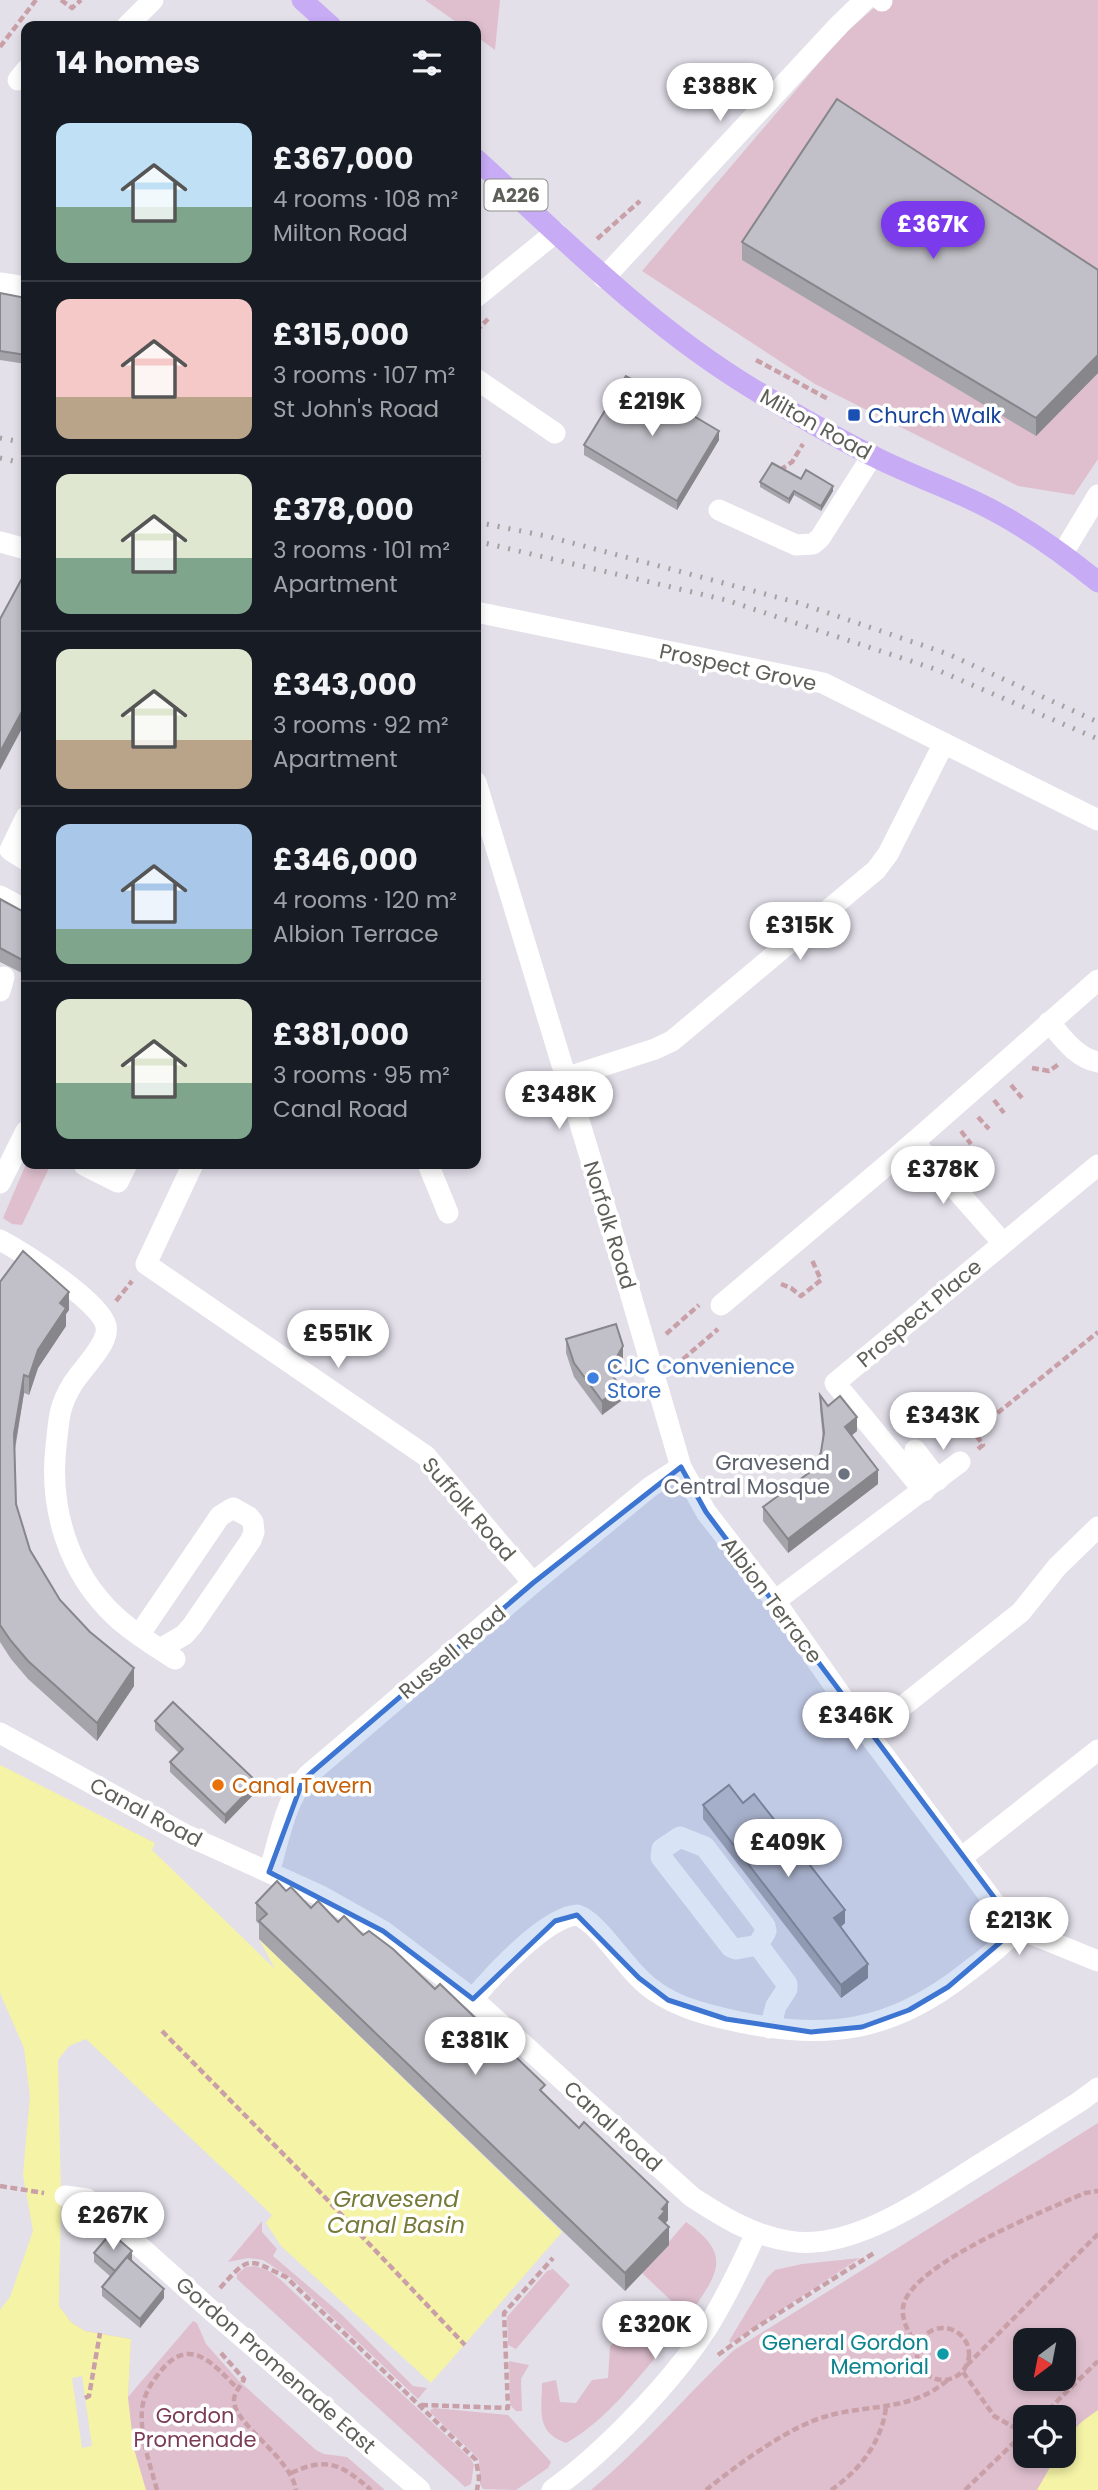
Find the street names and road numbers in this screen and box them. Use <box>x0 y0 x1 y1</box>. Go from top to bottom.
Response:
road number: A226 <box>484 180 548 210</box>
street label: Milton Road <box>755 381 877 467</box>
street label: Prospect Grove <box>657 636 819 698</box>
street label: Norfolk Road <box>577 1157 643 1293</box>
street label: Prospect Place <box>850 1252 988 1374</box>
street label: Suffolk Road <box>416 1451 522 1567</box>
street label: Albion Terrace <box>715 1531 829 1669</box>
street label: Russell Road <box>392 1599 512 1705</box>
street label: Canal Road <box>85 1770 207 1854</box>
street label: Canal Road <box>557 2074 669 2178</box>
street label: Gordon Promenade East <box>171 2271 381 2459</box>

